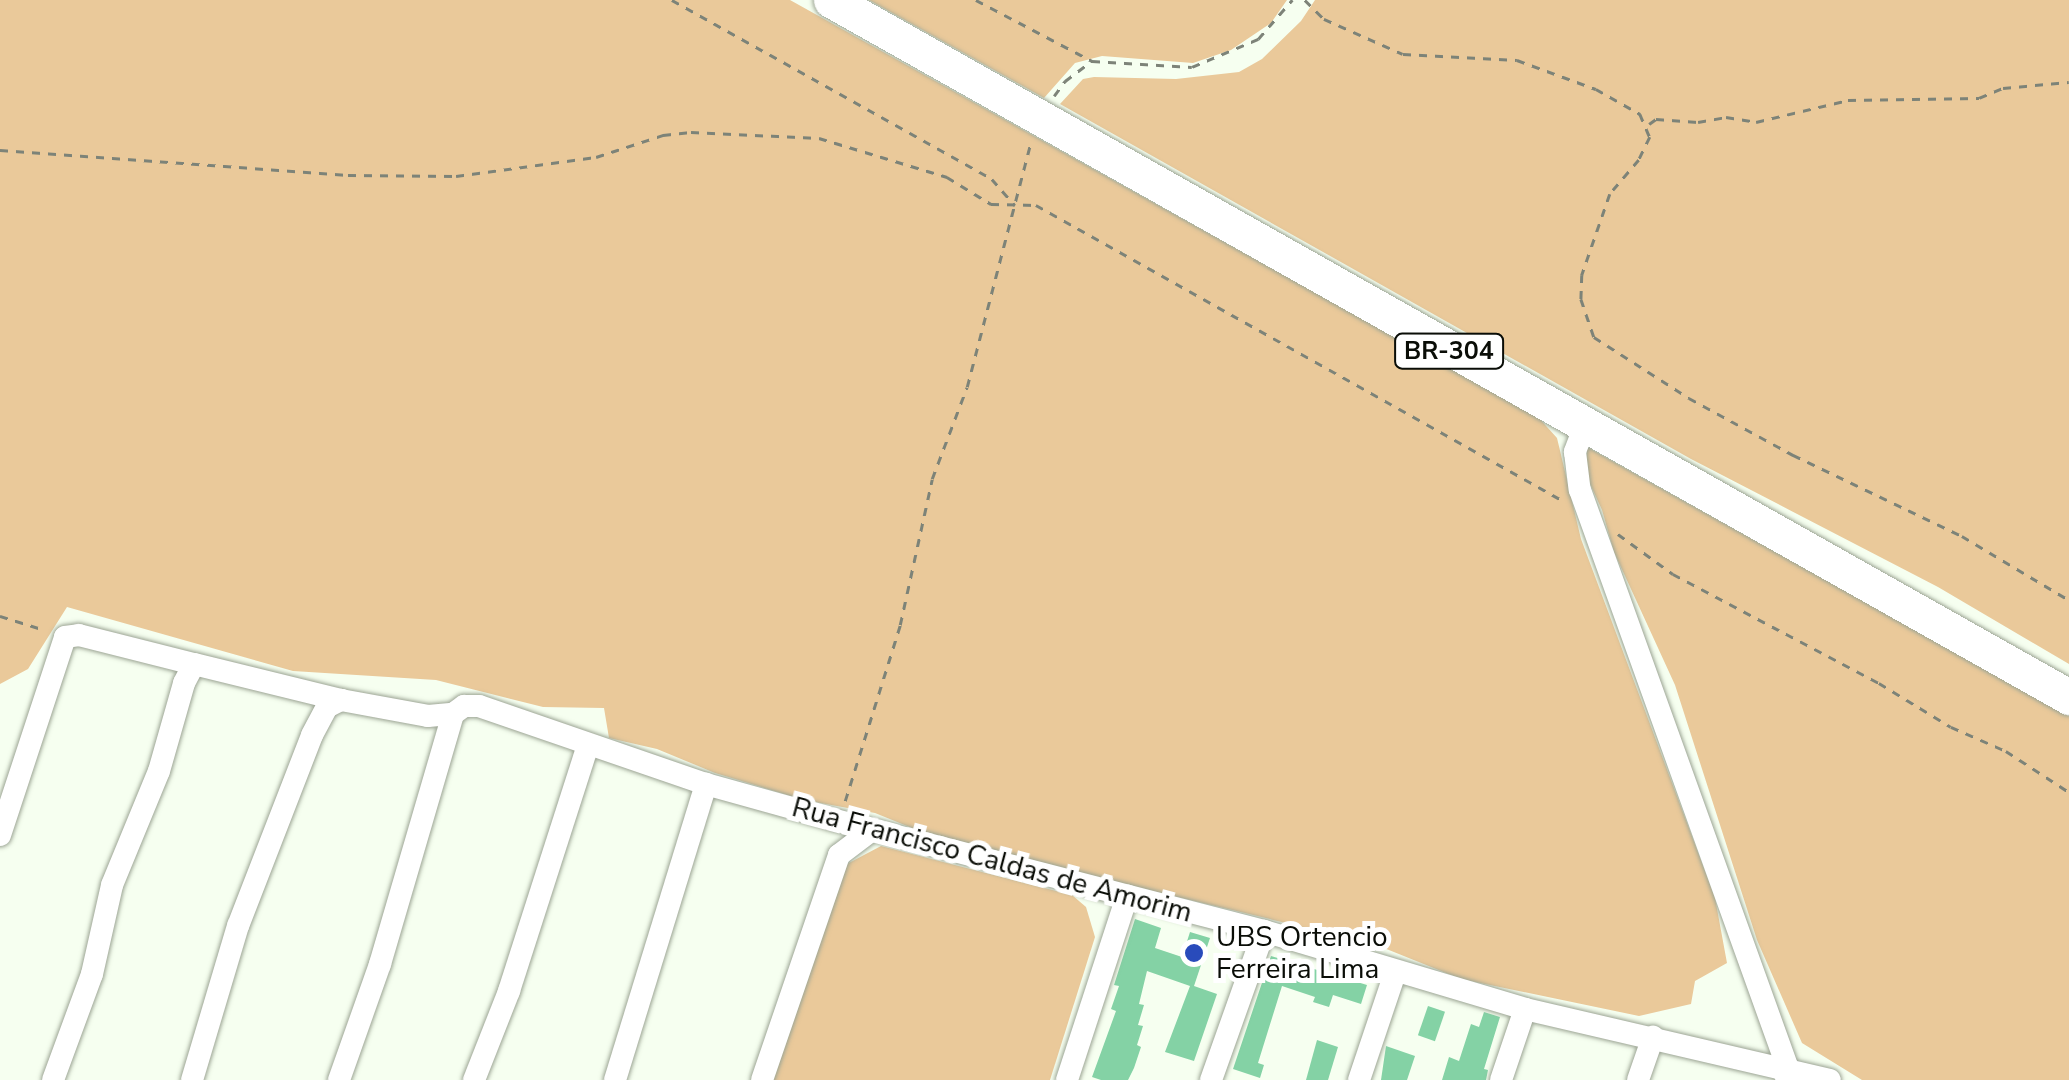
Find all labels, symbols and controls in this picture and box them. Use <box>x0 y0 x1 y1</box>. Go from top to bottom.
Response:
road number: BR-304 <box>1394 331 1504 371</box>
street label: Rua Francisco Caldas de Amorim <box>788 790 1196 930</box>
place label: UBS Ortencio Ferreira Lima <box>1216 920 1387 986</box>
marker: UBS Ortencio Ferreira Lima <box>1181 940 1207 966</box>

